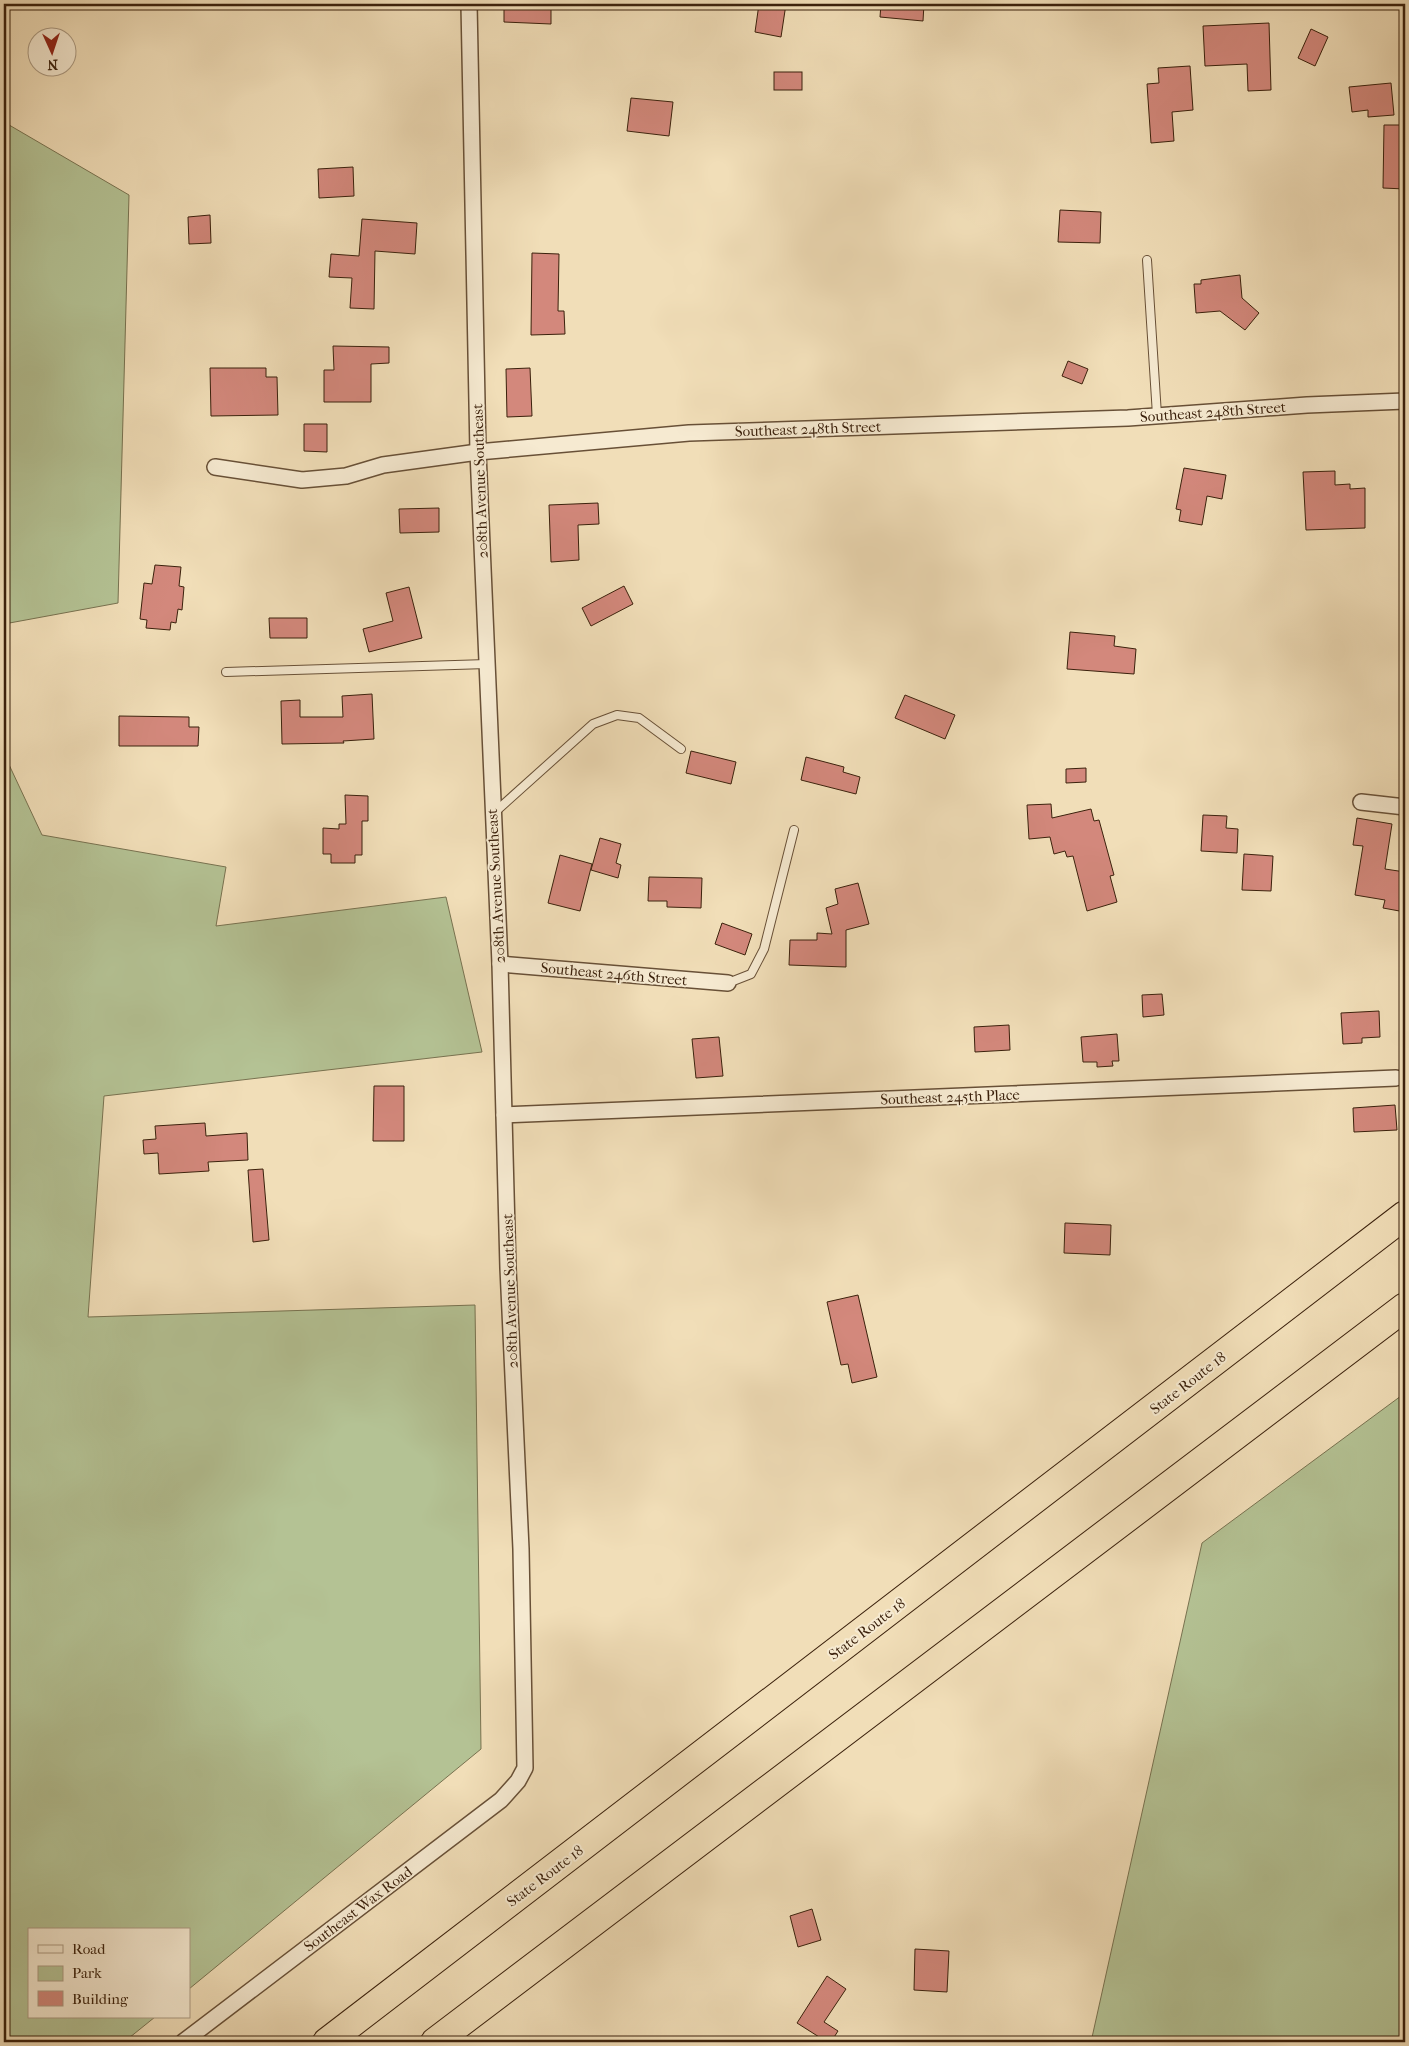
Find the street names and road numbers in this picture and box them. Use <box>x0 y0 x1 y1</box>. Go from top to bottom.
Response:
street label: Southeast 248th Street <box>1139 398 1287 426</box>
street label: 208th Avenue Southeast <box>468 403 492 559</box>
street label: Southeast 248th Street <box>734 417 882 441</box>
street label: 208th Avenue Southeast <box>483 808 509 964</box>
street label: Southeast 246th Street <box>540 959 689 989</box>
street label: Southeast 245th Place <box>880 1086 1021 1108</box>
street label: 208th Avenue Southeast <box>498 1213 522 1369</box>
street label: State Route 18 <box>1146 1348 1230 1418</box>
street label: State Route 18 <box>825 1594 909 1664</box>
street label: State Route 18 <box>503 1841 587 1911</box>
street label: Southeast Wax Road <box>300 1862 416 1956</box>

